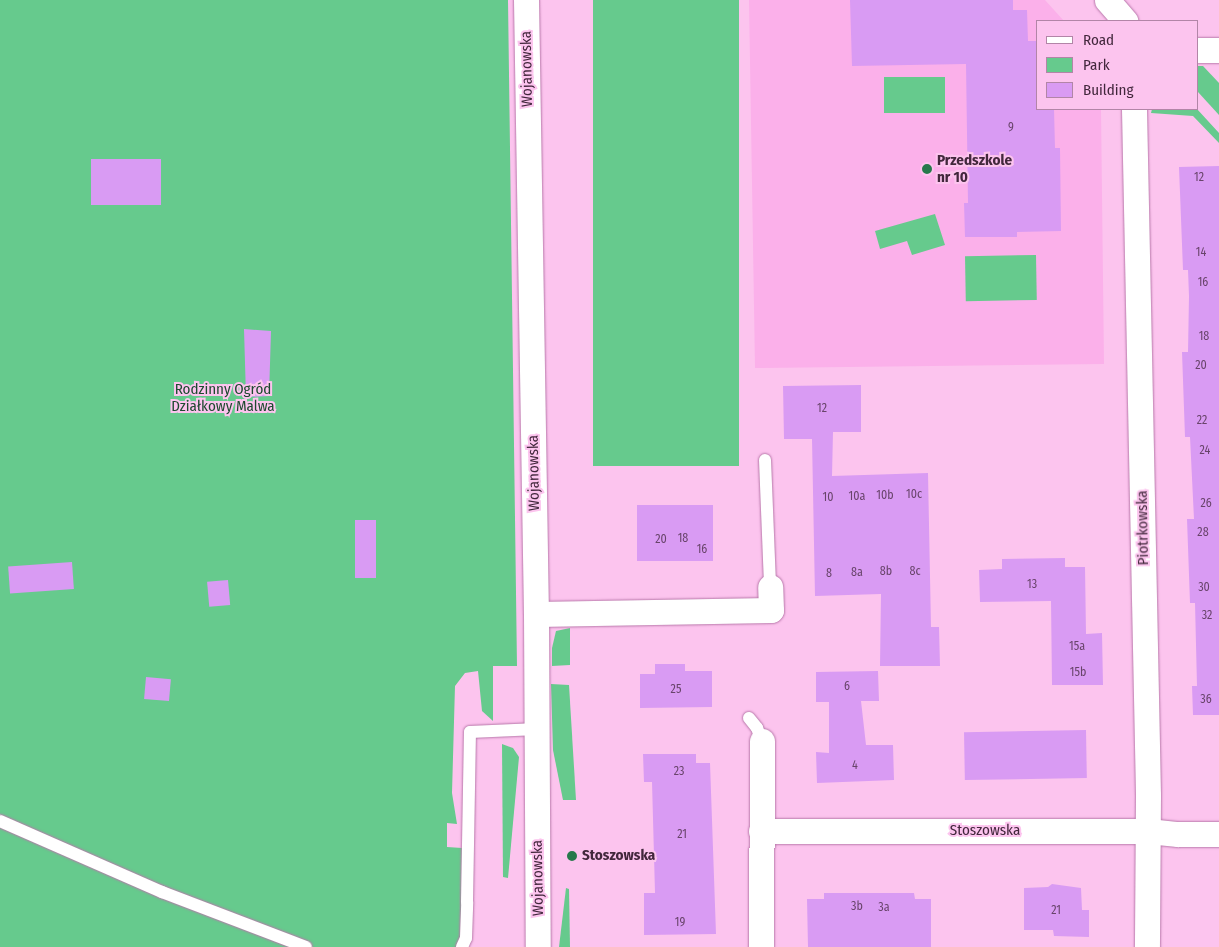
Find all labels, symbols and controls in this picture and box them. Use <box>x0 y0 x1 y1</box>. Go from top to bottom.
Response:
legend <box>1036 20 1199 110</box>
street label: Wojanowska <box>517 31 537 107</box>
text: Road <box>1083 31 1114 49</box>
text: Park <box>1083 56 1110 74</box>
text: Building <box>1083 81 1134 99</box>
house number: 9 <box>1008 121 1014 135</box>
place label: Przedszkole nr 10 <box>937 151 1012 186</box>
marker: Przedszkole nr 10 <box>921 163 933 175</box>
house number: 12 <box>1194 171 1204 185</box>
house number: 14 <box>1196 246 1206 260</box>
house number: 16 <box>1198 276 1208 290</box>
house number: 18 <box>1199 330 1209 344</box>
house number: 20 <box>1195 359 1207 373</box>
park label: Rodzinny Ogród Działkowy Malwa <box>171 380 275 415</box>
house number: 12 <box>817 402 827 416</box>
house number: 22 <box>1197 414 1207 428</box>
street label: Wojanowska <box>524 435 544 511</box>
house number: 24 <box>1200 444 1210 458</box>
house number: 10c <box>906 488 922 502</box>
house number: 10b <box>876 489 894 503</box>
house number: 10a <box>849 490 865 504</box>
street label: Piotrkowska <box>1133 490 1153 566</box>
house number: 10 <box>823 491 833 505</box>
house number: 26 <box>1200 497 1212 511</box>
house number: 28 <box>1197 526 1209 540</box>
house number: 18 <box>678 532 688 546</box>
house number: 20 <box>655 533 667 547</box>
house number: 16 <box>697 543 707 557</box>
house number: 8b <box>880 565 892 579</box>
house number: 8c <box>909 565 921 579</box>
house number: 8a <box>851 566 863 580</box>
house number: 8 <box>826 567 832 581</box>
house number: 13 <box>1027 578 1037 592</box>
house number: 30 <box>1198 581 1210 595</box>
house number: 32 <box>1202 609 1212 623</box>
house number: 15a <box>1069 640 1085 654</box>
house number: 15b <box>1070 666 1086 680</box>
house number: 6 <box>844 680 850 694</box>
house number: 25 <box>671 683 681 697</box>
house number: 36 <box>1200 693 1212 707</box>
house number: 4 <box>852 759 858 773</box>
house number: 23 <box>674 765 684 779</box>
street label: Stoszowska <box>950 822 1020 840</box>
house number: 21 <box>677 828 687 842</box>
street label: Wojanowska <box>528 840 548 916</box>
place label: Stoszowska <box>582 847 655 865</box>
marker: Stoszowska <box>566 850 578 862</box>
house number: 3b <box>851 900 863 914</box>
house number: 3a <box>878 901 890 915</box>
house number: 21 <box>1051 904 1061 918</box>
house number: 19 <box>675 916 685 930</box>

